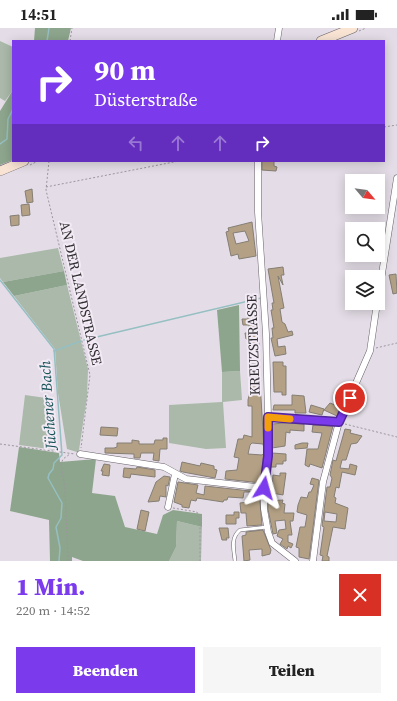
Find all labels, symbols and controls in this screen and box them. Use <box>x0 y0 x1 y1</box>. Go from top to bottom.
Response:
text: 14:51 <box>20 4 57 25</box>
text: 90 m <box>94 51 156 89</box>
icon: right <box>28 56 80 108</box>
text: Düsterstraße <box>94 87 198 112</box>
icon: left <box>125 132 147 154</box>
icon: ahead <box>167 132 189 154</box>
icon: ahead <box>209 132 231 154</box>
icon: right <box>251 132 273 154</box>
north arrow <box>345 174 385 214</box>
map controls <box>345 174 385 310</box>
street label: AN DER LANDSTRASSE <box>55 219 107 367</box>
button: search <box>345 222 385 262</box>
button: layers <box>345 270 385 310</box>
street label: KREUZSTRASSE <box>241 294 265 396</box>
water label: Jüchener Bach <box>34 360 61 452</box>
pin <box>333 381 367 415</box>
icon: arrive <box>339 387 361 409</box>
position arrow <box>243 467 285 509</box>
text: 1 Min. <box>16 570 85 603</box>
button: close <box>339 574 381 616</box>
text: 220 m · 14:52 <box>16 602 90 619</box>
button: Beenden <box>16 647 195 693</box>
button: Teilen <box>203 647 381 693</box>

